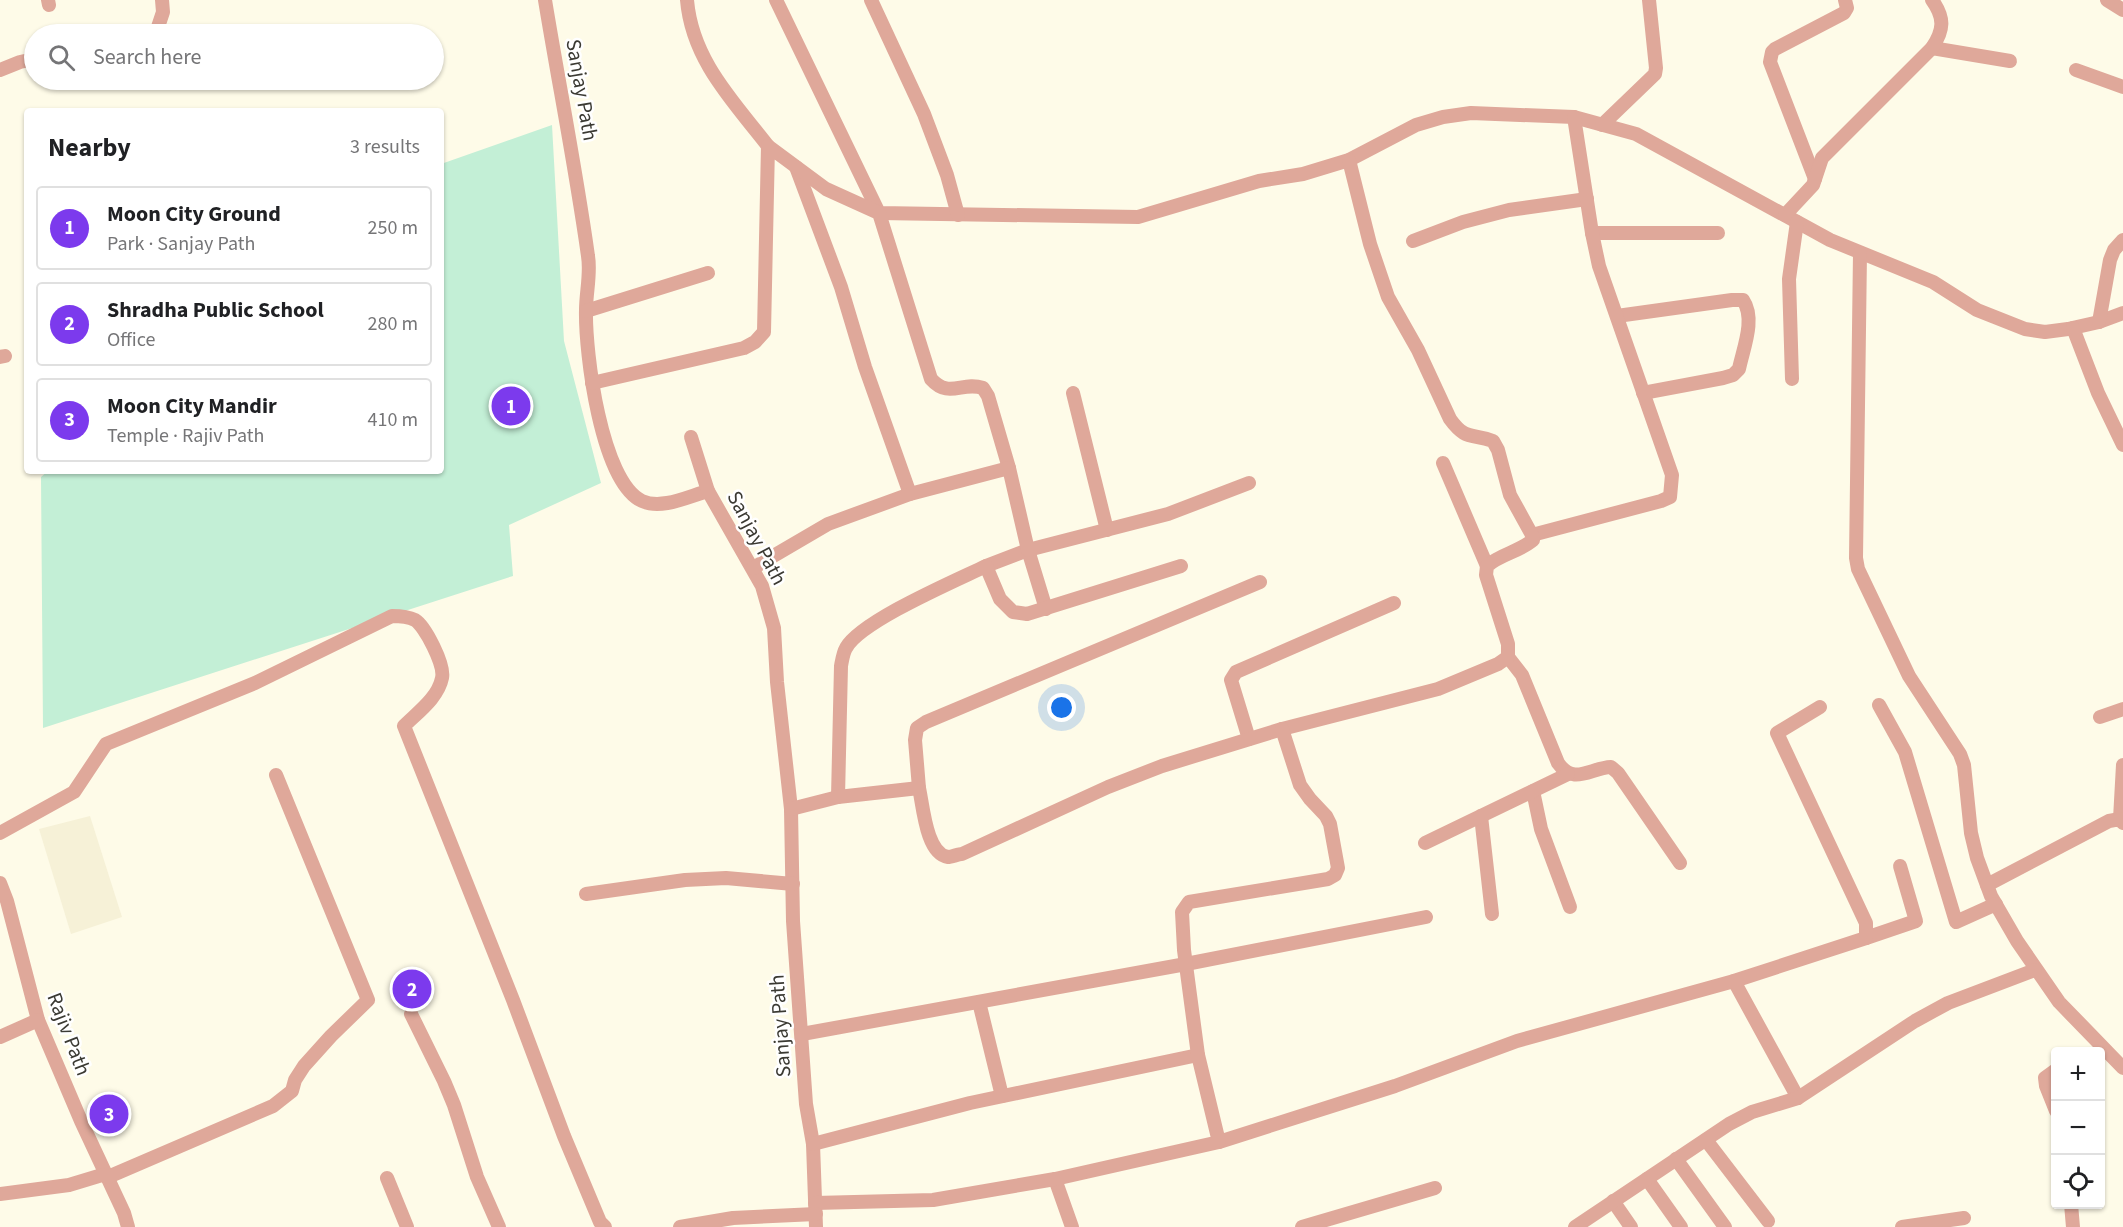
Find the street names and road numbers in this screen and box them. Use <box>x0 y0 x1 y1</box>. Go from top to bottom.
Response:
street label: Sanjay Path <box>558 37 606 143</box>
street label: Sanjay Path <box>720 486 794 590</box>
street label: Sanjay Path <box>761 974 799 1078</box>
street label: Rajiv Path <box>39 988 99 1080</box>

